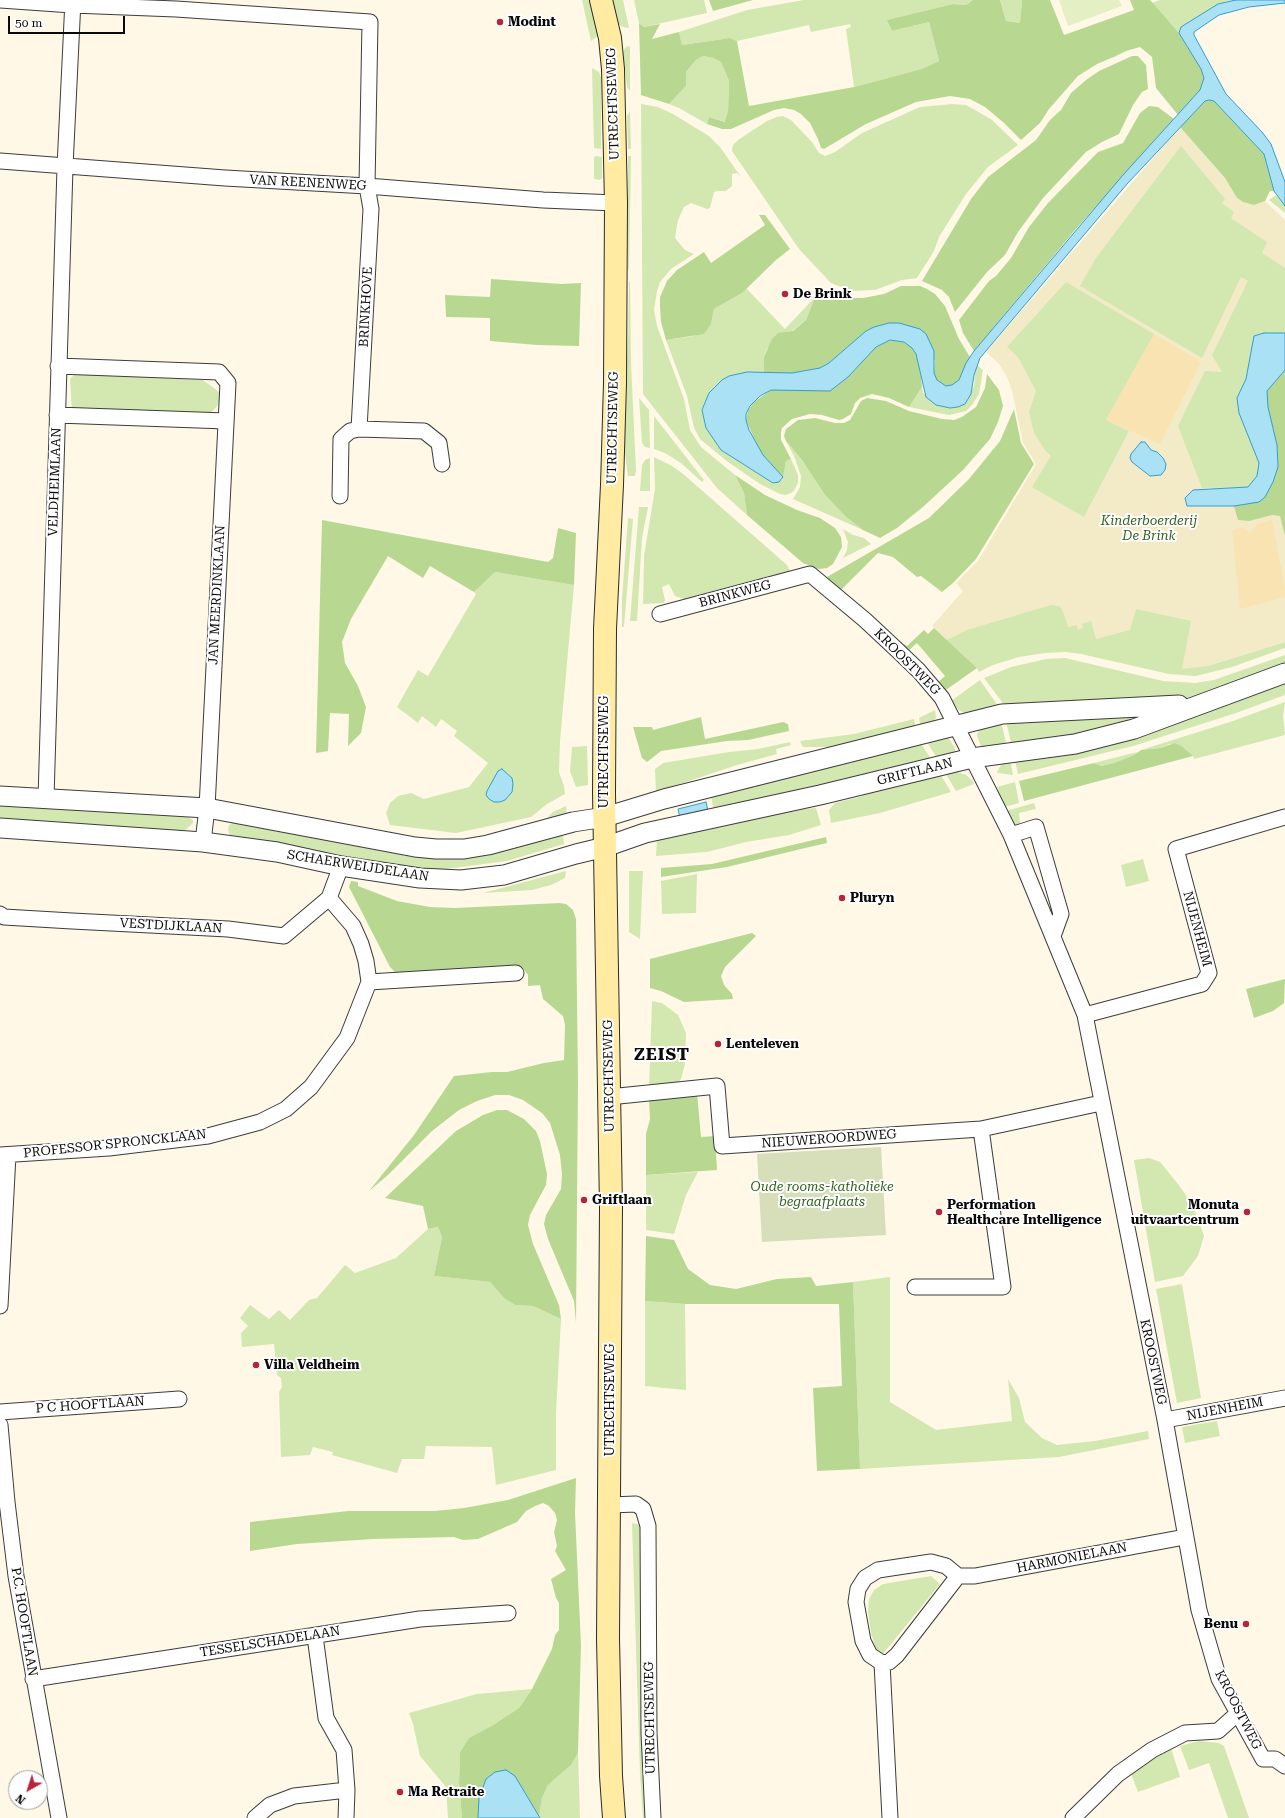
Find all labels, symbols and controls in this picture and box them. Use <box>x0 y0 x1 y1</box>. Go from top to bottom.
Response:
scale bar <box>10 8 127 34</box>
place label: Modint <box>508 14 556 30</box>
text: 50 m <box>15 16 42 30</box>
marker: Modint <box>495 17 505 27</box>
street label: UTRECHTSEWEG <box>603 47 623 161</box>
street label: VAN REENENWEG <box>249 172 367 194</box>
street label: BRINKHOVE <box>356 266 376 348</box>
place label: De Brink <box>793 286 852 302</box>
marker: De Brink <box>780 289 790 299</box>
street label: UTRECHTSEWEG <box>604 371 622 485</box>
street label: VELDHEIMLAAN <box>45 427 65 537</box>
park label: Kinderboerderij De Brink <box>1101 513 1197 544</box>
street label: JAN MEERDINKLAAN <box>206 525 228 665</box>
street label: BRINKWEG <box>697 577 773 611</box>
street label: KROOSTWEG <box>871 626 943 698</box>
street label: UTRECHTSEWEG <box>596 696 612 808</box>
street label: GRIFTLAAN <box>875 755 955 789</box>
street label: SCHAERWEIJDELAAN <box>286 847 430 885</box>
street label: NIJENHEIM <box>1179 889 1215 969</box>
place label: Pluryn <box>850 890 894 906</box>
marker: Pluryn <box>837 893 847 903</box>
street label: VESTDIJKLAAN <box>119 916 223 936</box>
street label: UTRECHTSEWEG <box>600 1019 618 1133</box>
place label: Lenteleven <box>726 1036 799 1052</box>
marker: Lenteleven <box>713 1039 723 1049</box>
district label: ZEIST <box>634 1045 690 1065</box>
street label: NIEUWEROORDWEG <box>761 1126 897 1152</box>
street label: PROFESSOR SPRONCKLAAN <box>23 1127 207 1161</box>
park label: Oude rooms-katholieke begraafplaats <box>750 1179 894 1210</box>
place label: Griftlaan <box>592 1192 652 1208</box>
marker: Griftlaan <box>579 1195 589 1205</box>
place label: Performation Healthcare Intelligence <box>947 1197 1102 1228</box>
place label: Monuta uitvaartcentrum <box>1131 1197 1239 1228</box>
marker: Performation Healthcare Intelligence <box>934 1207 944 1217</box>
marker: Monuta uitvaartcentrum <box>1242 1207 1252 1217</box>
street label: KROOSTWEG <box>1136 1318 1170 1406</box>
street label: UTRECHTSEWEG <box>602 1344 618 1456</box>
place label: Villa Veldheim <box>264 1357 359 1373</box>
marker: Villa Veldheim <box>251 1360 261 1370</box>
street label: P C HOOFTLAAN <box>35 1393 145 1417</box>
street label: NIJENHEIM <box>1185 1394 1265 1424</box>
street label: HARMONIELAAN <box>1015 1540 1129 1576</box>
street label: P.C. HOOFTLAAN <box>8 1566 40 1678</box>
place label: Benu <box>1204 1616 1238 1632</box>
marker: Benu <box>1241 1619 1251 1629</box>
street label: TESSELSCHADELAAN <box>199 1623 341 1661</box>
street label: UTRECHTSEWEG <box>641 1661 659 1775</box>
street label: KROOSTWEG <box>1211 1668 1265 1752</box>
north arrow <box>8 1770 48 1810</box>
place label: Ma Retraite <box>408 1784 484 1800</box>
marker: Ma Retraite <box>395 1787 405 1797</box>
text: N <box>13 1791 28 1807</box>

